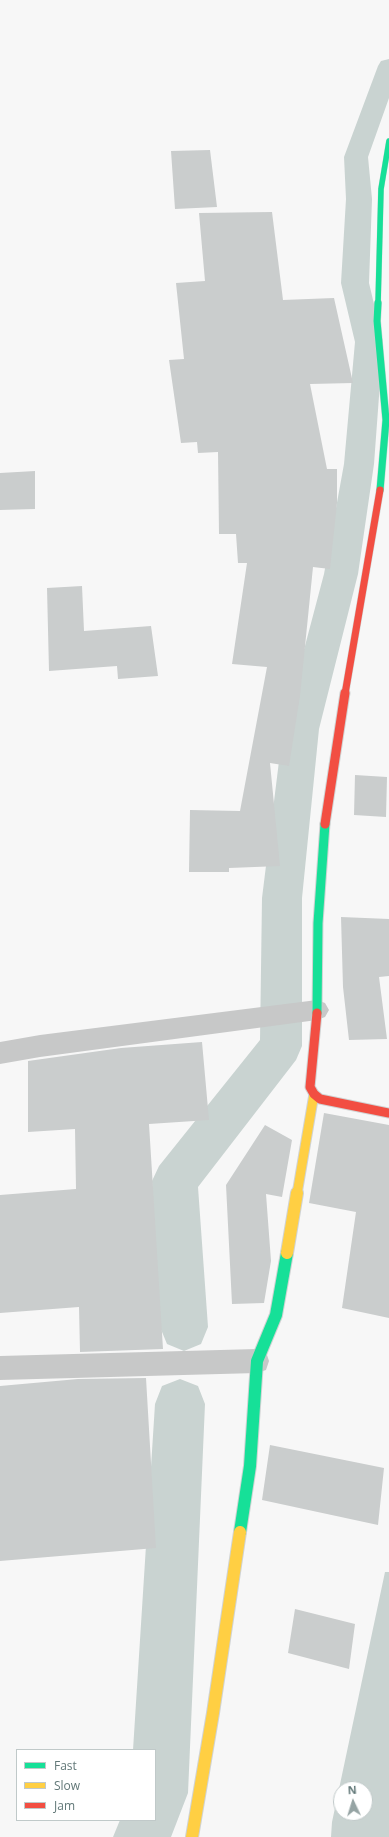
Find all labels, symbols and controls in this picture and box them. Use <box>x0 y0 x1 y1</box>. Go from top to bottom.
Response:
legend <box>16 1749 156 1821</box>
text: Fast <box>54 1757 77 1774</box>
text: Slow <box>54 1777 80 1794</box>
north arrow <box>333 1781 373 1821</box>
text: N <box>347 1782 357 1797</box>
text: Jam <box>54 1797 75 1814</box>

